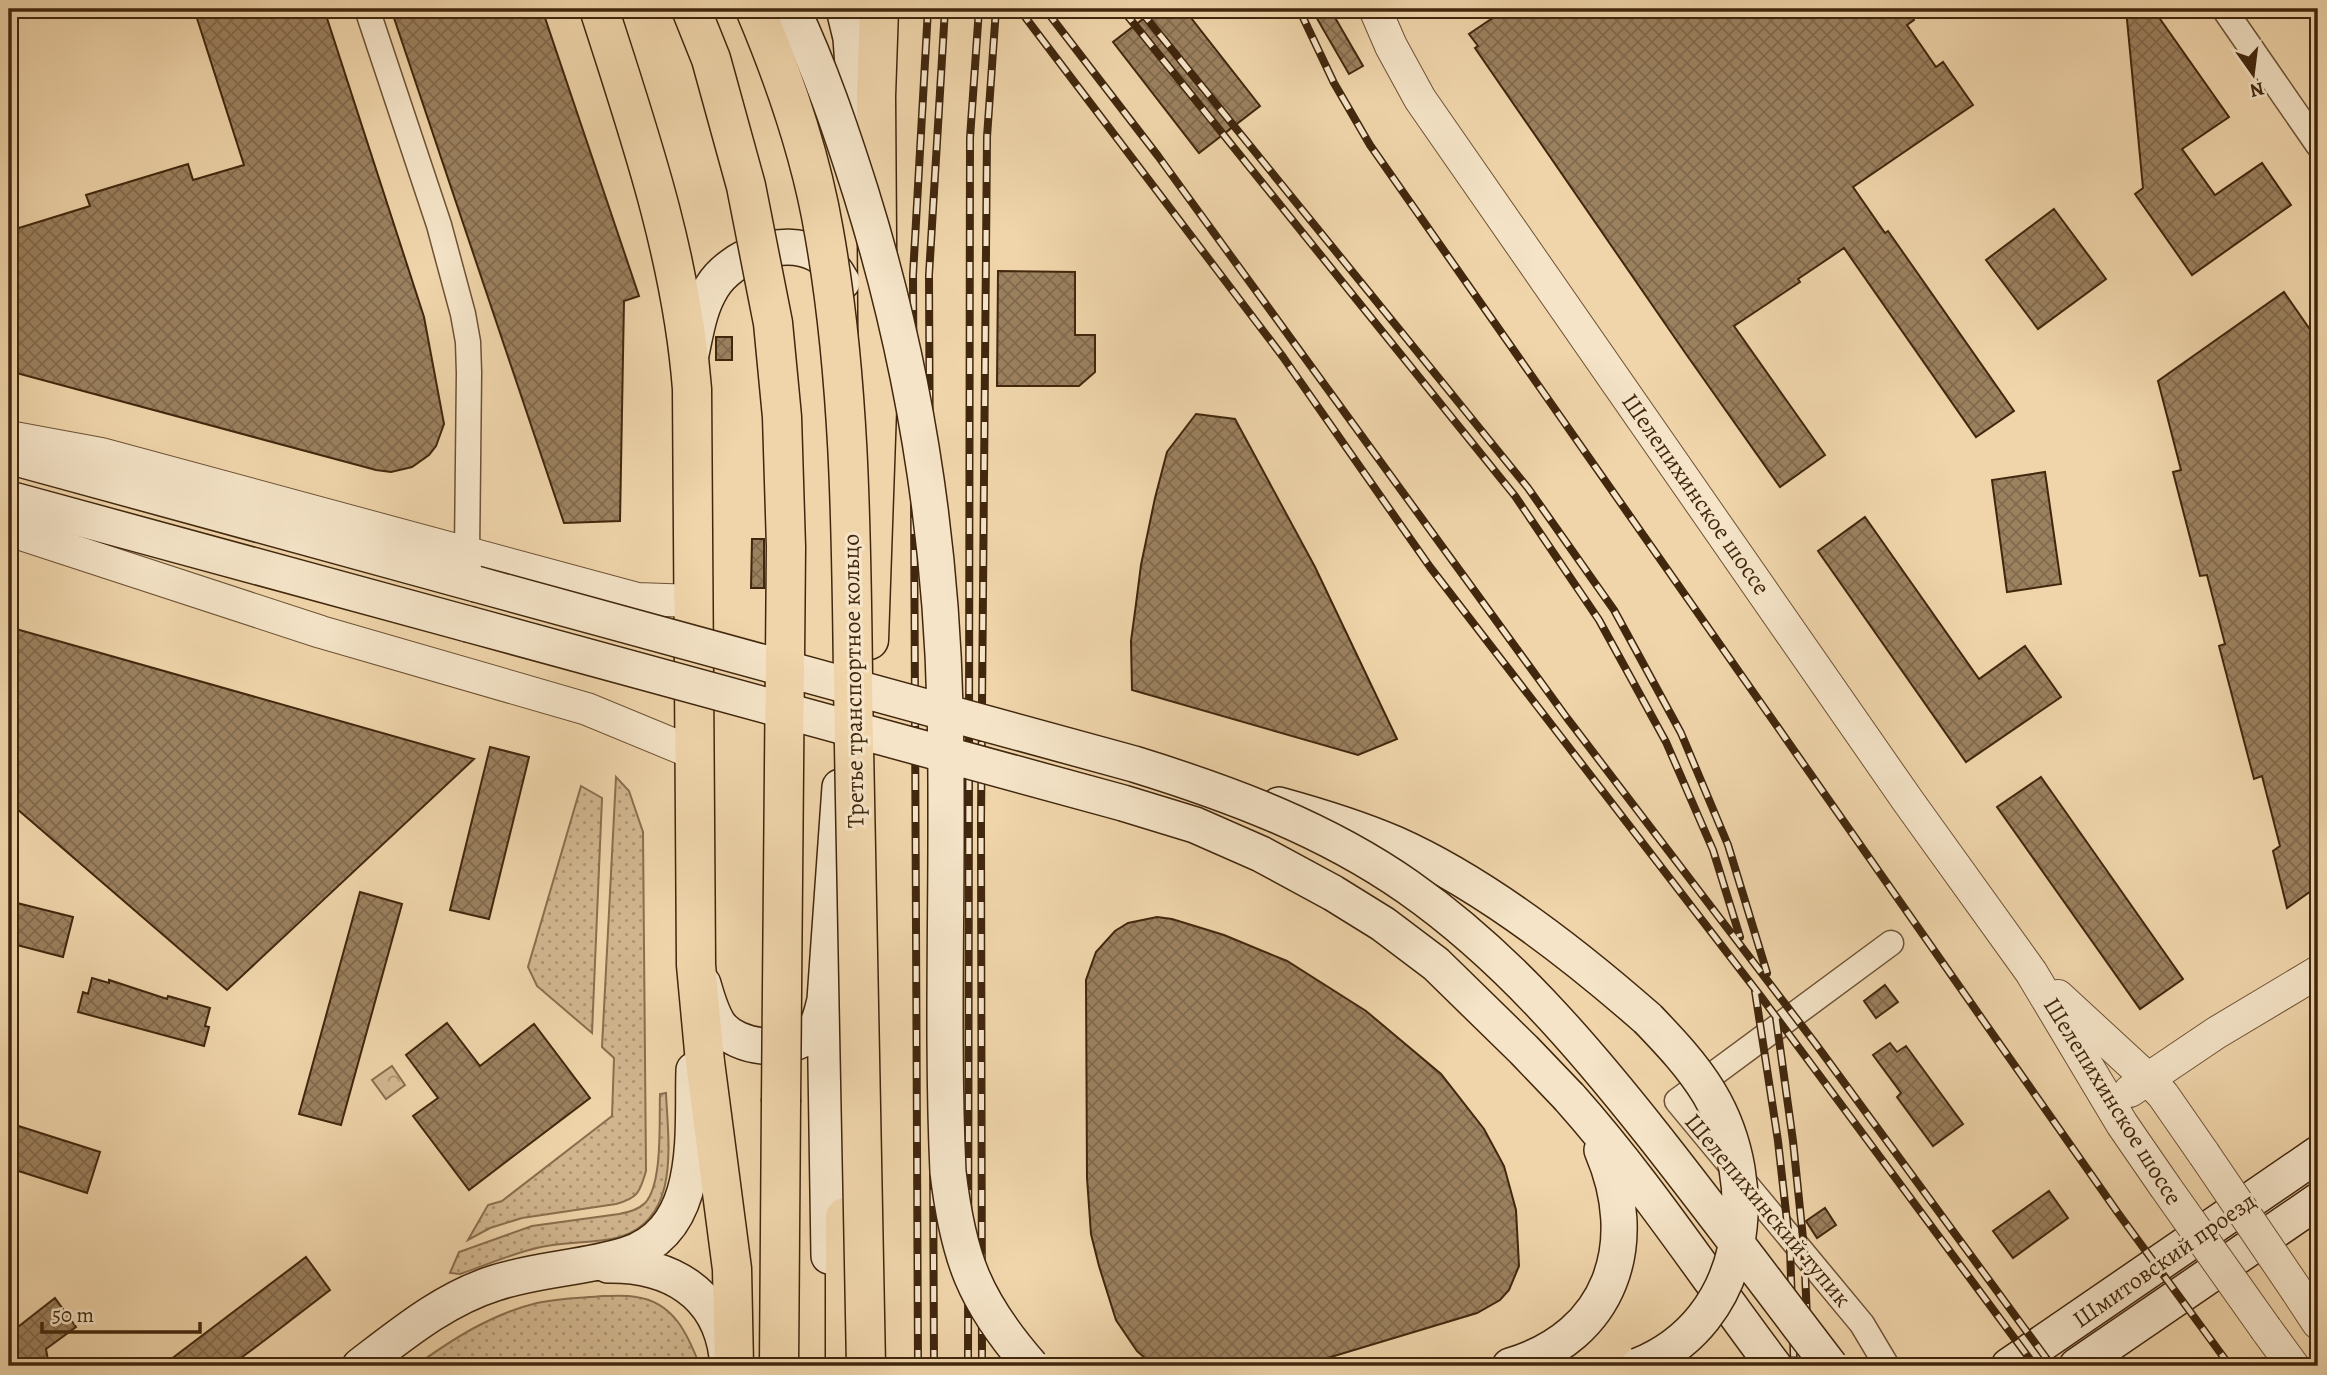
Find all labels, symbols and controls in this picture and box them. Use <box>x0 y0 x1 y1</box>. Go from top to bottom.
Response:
north arrow <box>2218 38 2288 108</box>
text: N <box>2247 75 2267 104</box>
street label: Шелепихинское шоссе <box>1614 387 1778 601</box>
street label: Третье транспортное кольцо <box>834 534 872 828</box>
street label: Шелепихинское шоссе <box>2036 991 2190 1211</box>
street label: Шелепихинский тупик <box>1677 1106 1859 1314</box>
street label: Шмитовский проезд <box>2066 1185 2262 1335</box>
scale bar <box>42 1291 200 1335</box>
text: 50 m <box>52 1301 94 1329</box>

